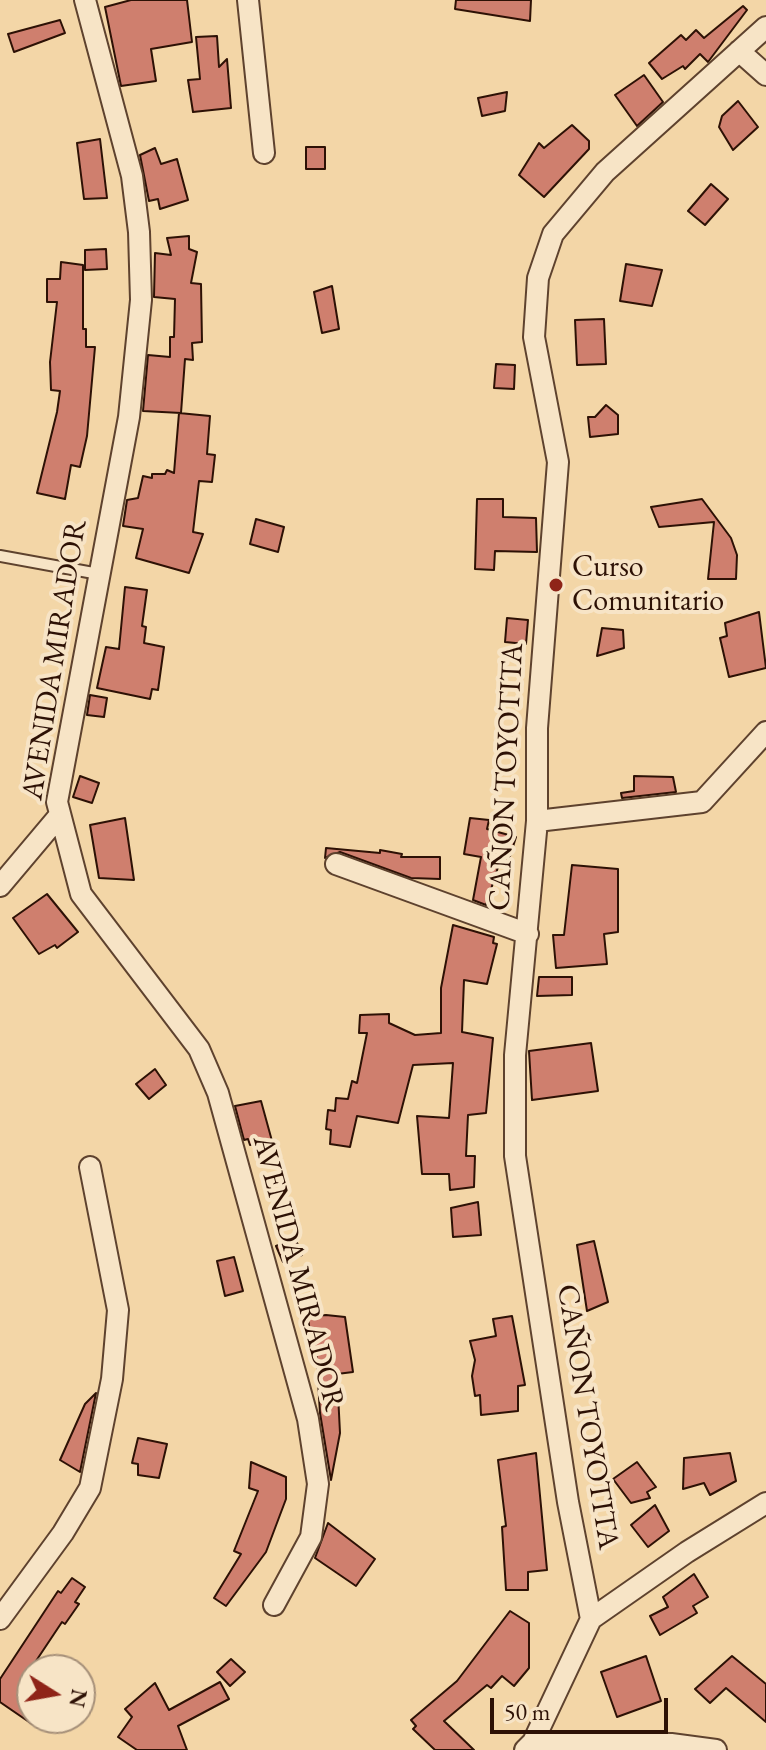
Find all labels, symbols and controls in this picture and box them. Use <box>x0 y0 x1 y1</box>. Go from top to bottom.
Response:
street label: AVENIDA MIRADOR <box>15 517 95 803</box>
place label: Curso Comunitario <box>572 550 724 620</box>
marker: Curso Comunitario <box>547 576 565 594</box>
street label: CAÑON TOYOTITA <box>482 642 532 912</box>
street label: AVENIDA MIRADOR <box>244 1131 352 1415</box>
street label: CAÑON TOYOTITA <box>548 1282 626 1552</box>
north arrow <box>16 1654 96 1734</box>
scale bar <box>494 1682 672 1732</box>
text: N <box>62 1687 94 1710</box>
text: 50 m <box>504 1696 551 1727</box>

